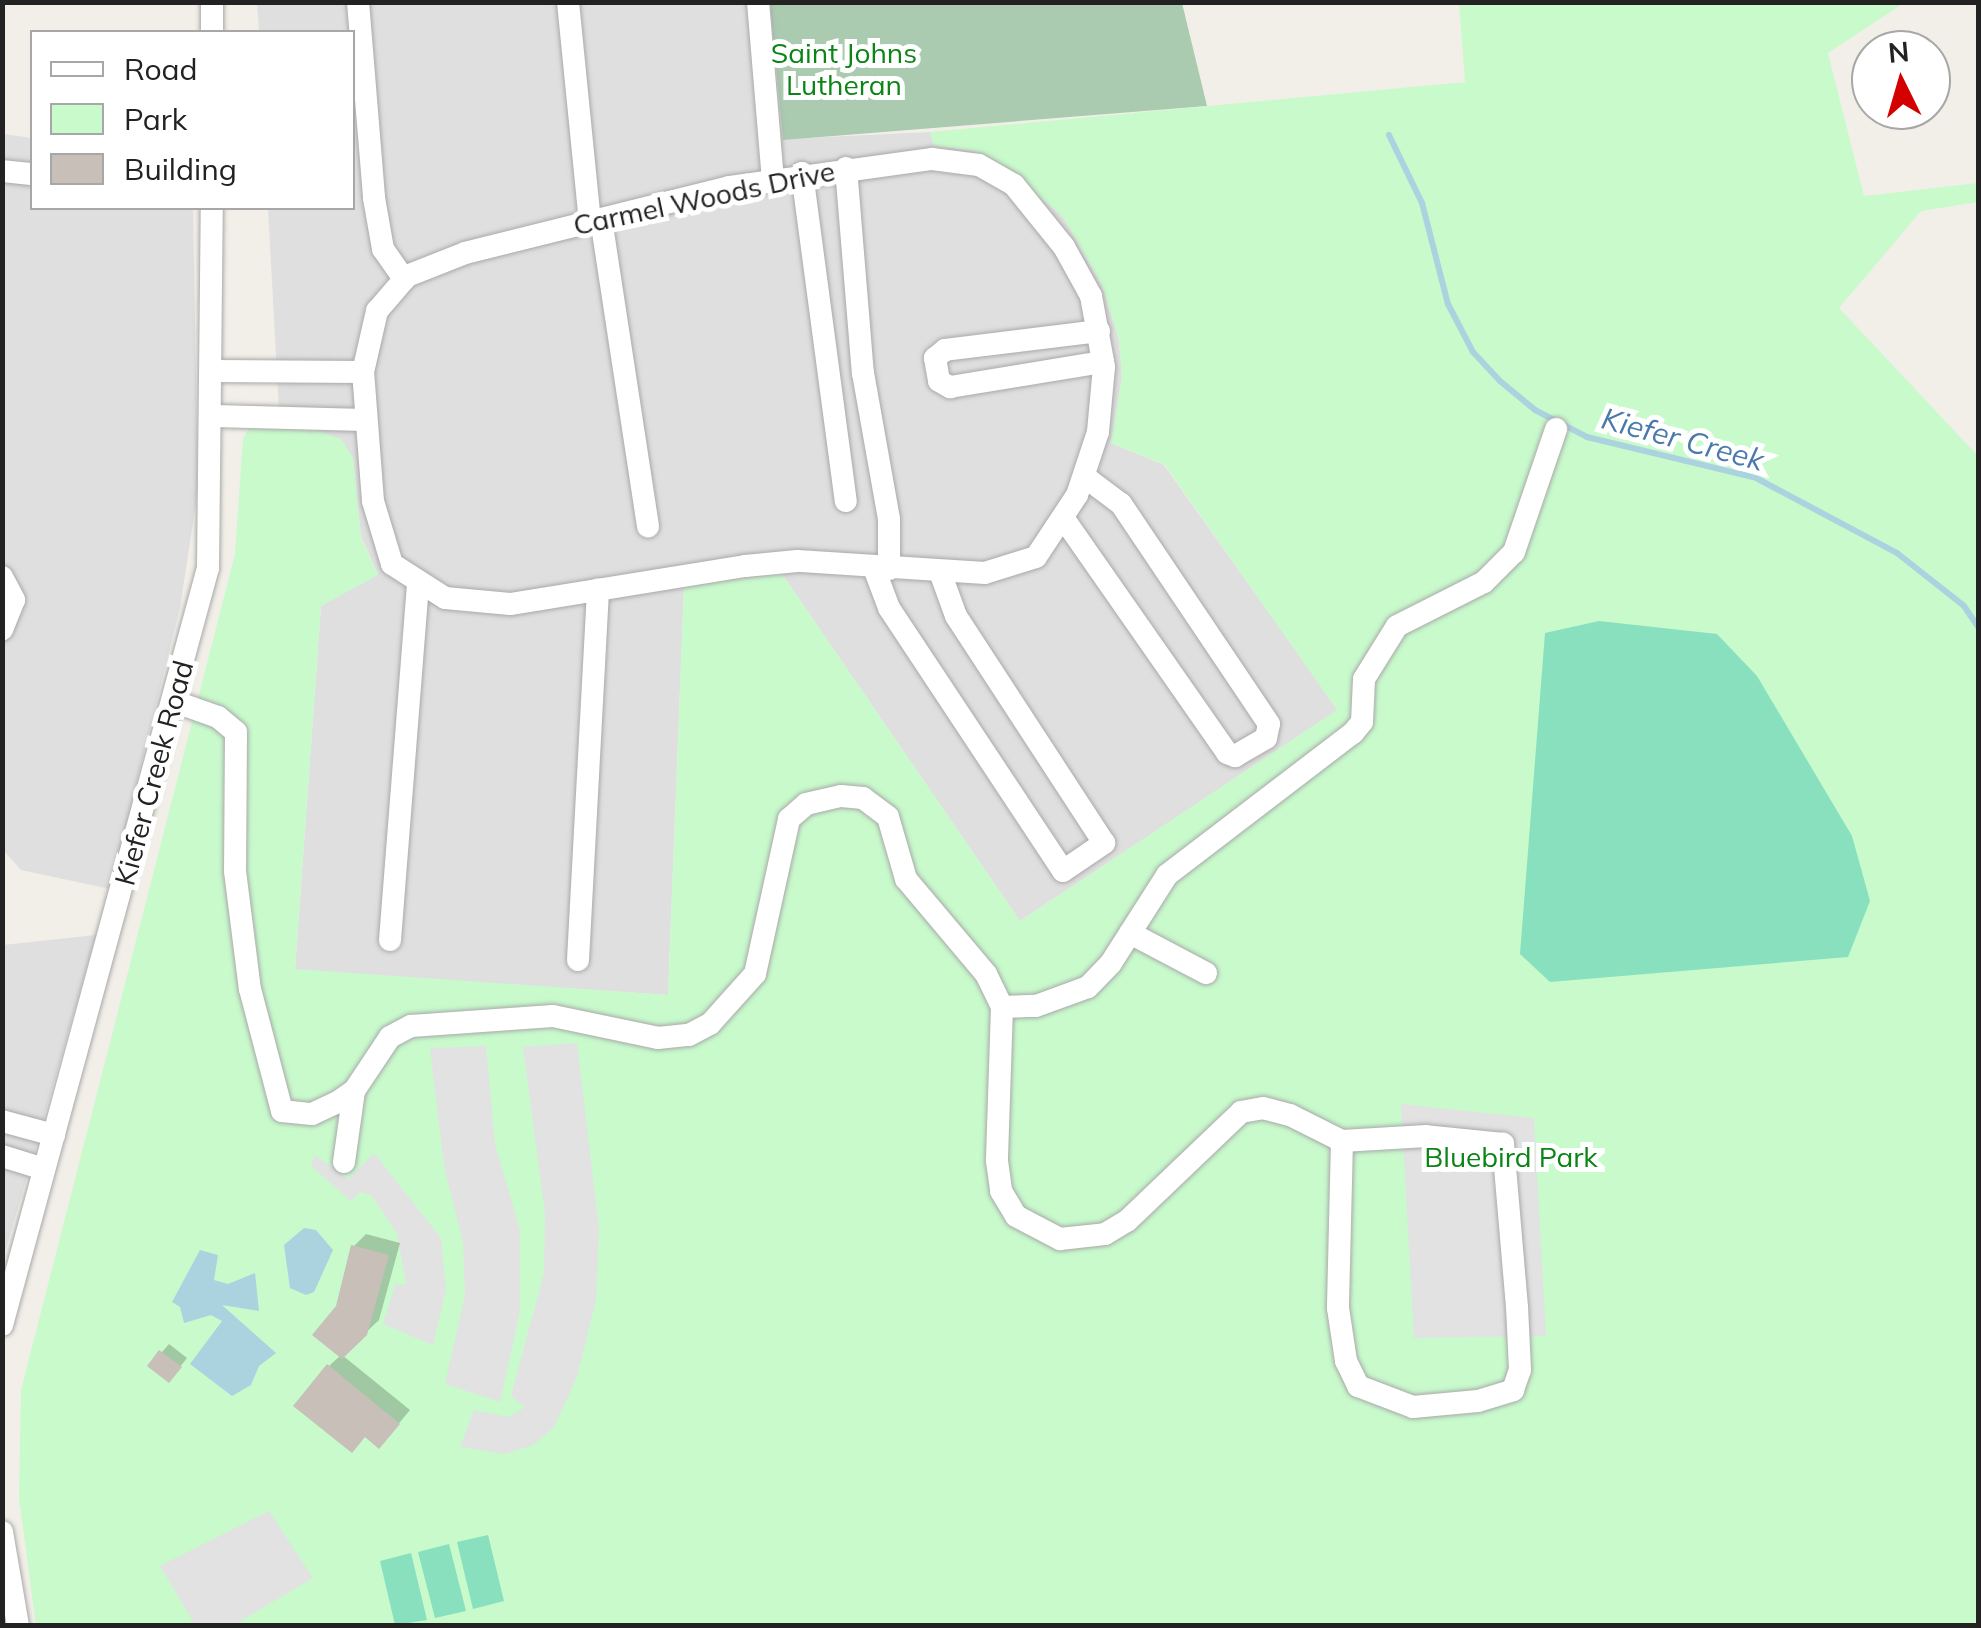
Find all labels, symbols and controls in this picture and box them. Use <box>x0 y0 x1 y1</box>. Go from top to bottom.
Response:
legend <box>30 30 355 210</box>
north arrow <box>1851 30 1951 130</box>
text: N <box>1886 33 1911 70</box>
park label: Saint Johns Lutheran <box>771 36 917 102</box>
text: Road <box>124 50 198 88</box>
text: Park <box>124 100 187 138</box>
text: Building <box>124 150 237 188</box>
street label: Carmel Woods Drive <box>570 154 838 242</box>
water label: Kiefer Creek <box>1598 400 1768 478</box>
street label: Kiefer Creek Road <box>108 657 200 889</box>
park label: Bluebird Park <box>1424 1140 1598 1174</box>

